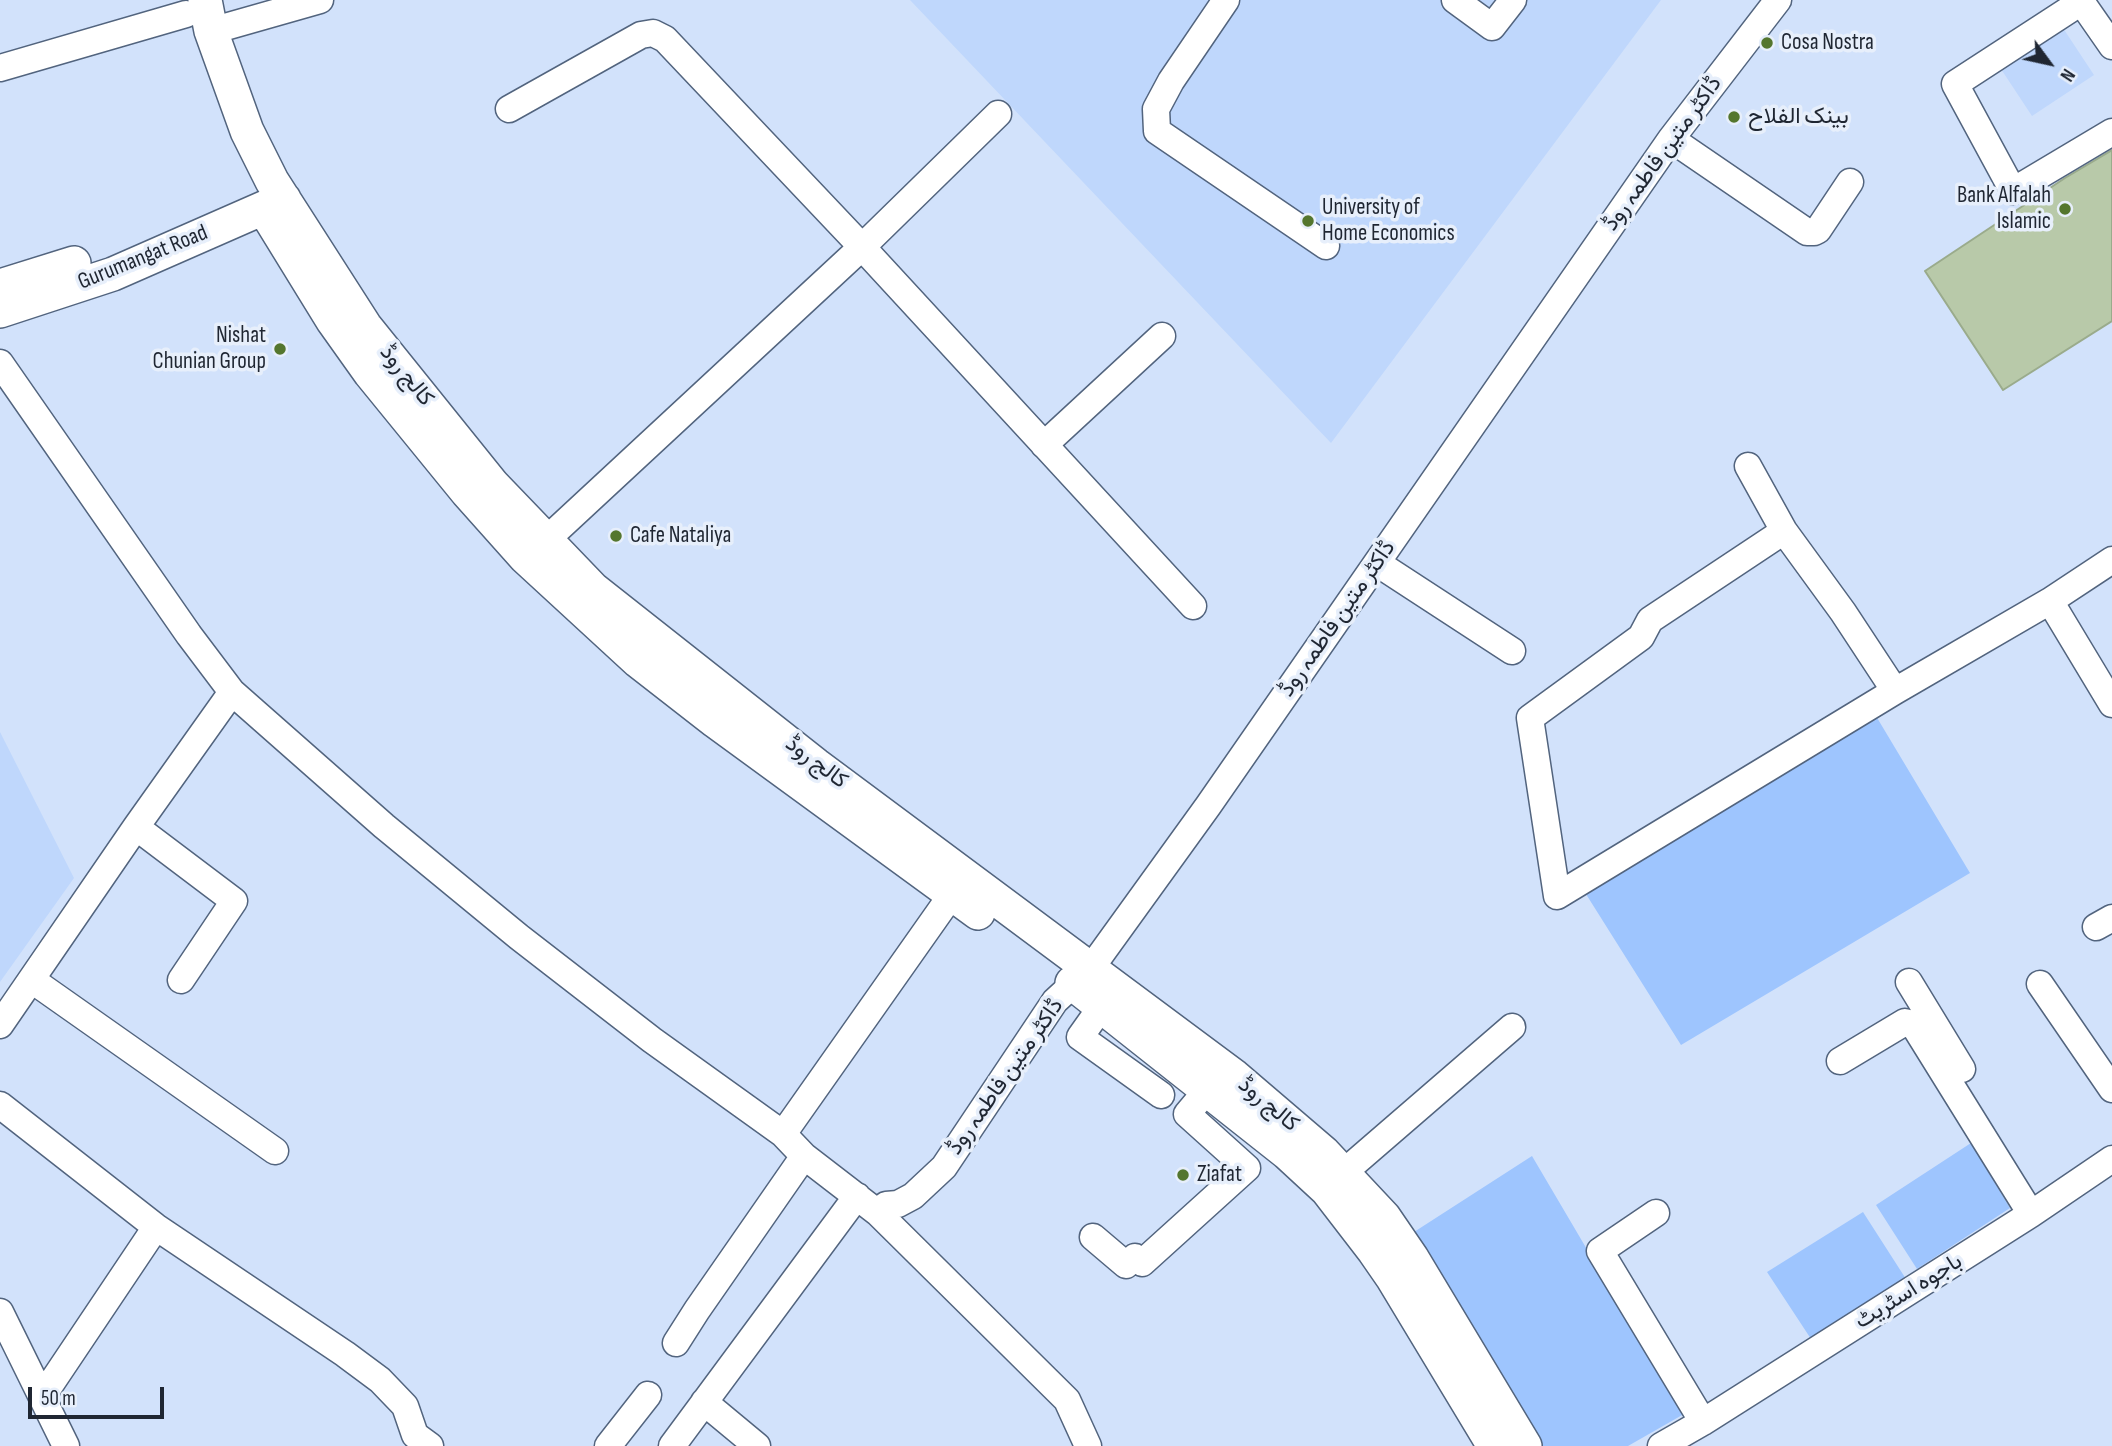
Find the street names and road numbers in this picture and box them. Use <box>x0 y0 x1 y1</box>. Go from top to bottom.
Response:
street label: ڈاکٹر متین فاطمہ روڈ <box>1598 71 1728 237</box>
street label: Gurumangat Road <box>74 219 212 297</box>
street label: کالج روڈ <box>373 340 439 412</box>
street label: ڈاکٹر متین فاطمہ روڈ <box>1274 535 1402 703</box>
street label: کالج روڈ <box>779 731 853 795</box>
street label: ڈاکٹر متین فاطمہ روڈ <box>942 993 1070 1161</box>
street label: کالج روڈ <box>1232 1072 1304 1138</box>
street label: باجوہ اسٹریٹ <box>1850 1248 1968 1336</box>

